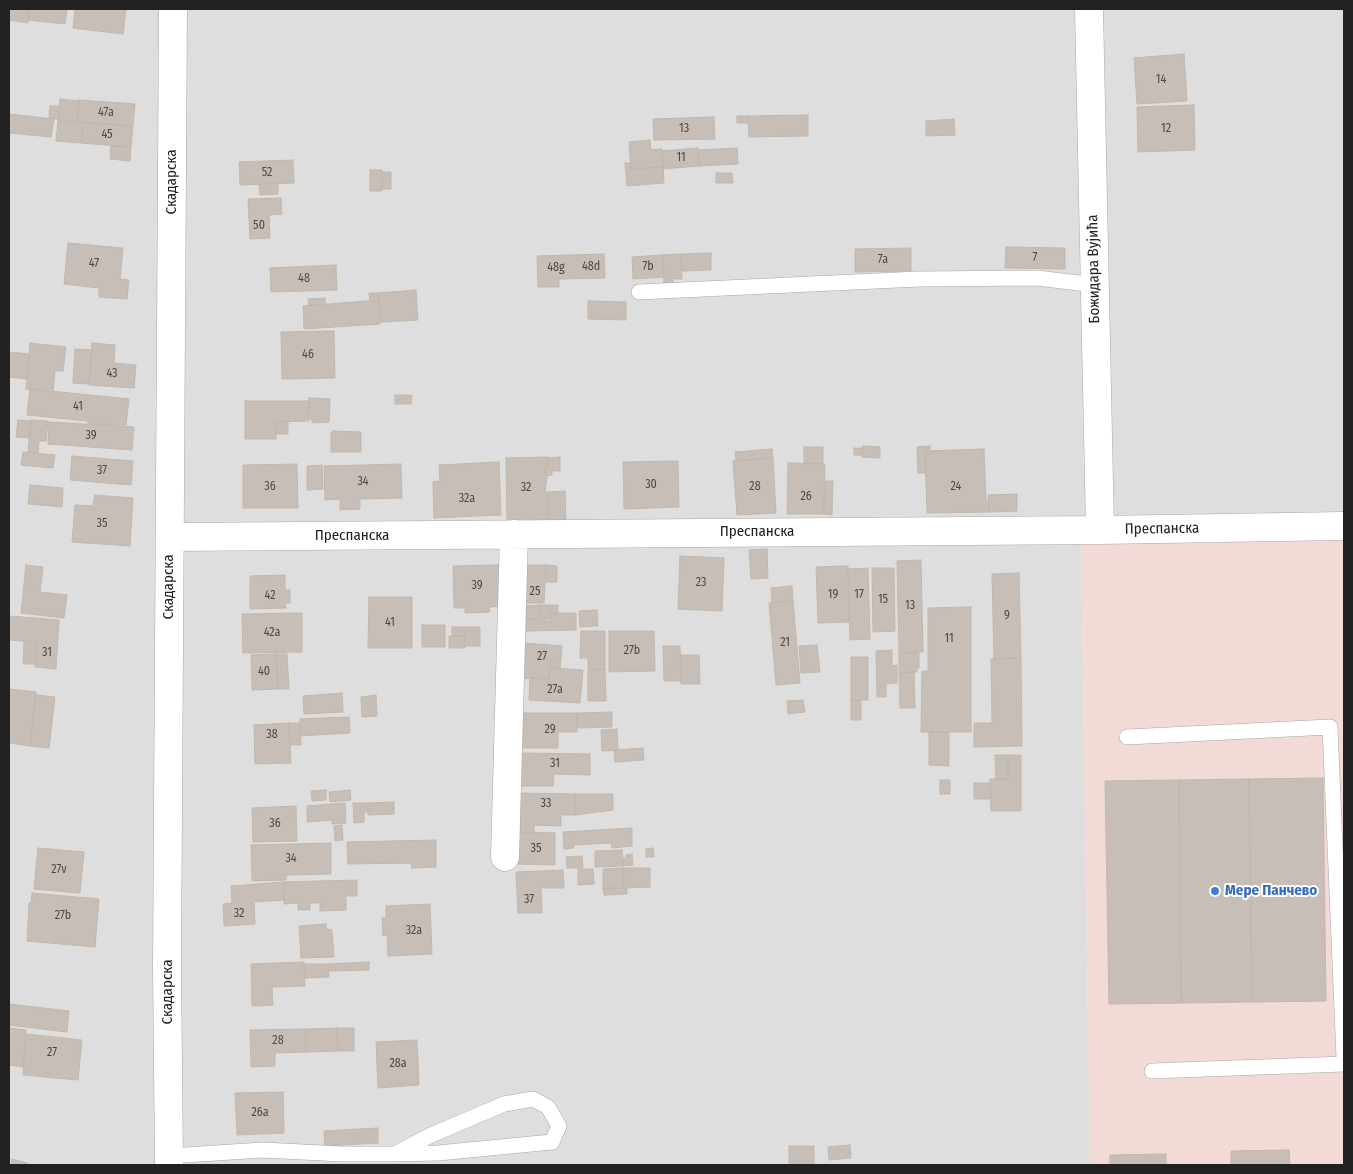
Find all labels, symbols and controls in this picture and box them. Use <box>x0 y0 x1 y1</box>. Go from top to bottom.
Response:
house number: 14 <box>1156 73 1166 87</box>
house number: 47a <box>98 106 114 120</box>
house number: 13 <box>679 122 689 136</box>
house number: 12 <box>1161 122 1171 136</box>
house number: 45 <box>101 128 113 142</box>
street label: Скадарска <box>163 149 181 215</box>
house number: 11 <box>676 151 686 165</box>
house number: 52 <box>262 166 272 180</box>
street label: Божидара Вујића <box>1084 214 1104 324</box>
house number: 50 <box>253 219 265 233</box>
house number: 7 <box>1033 251 1037 265</box>
house number: 7a <box>878 253 888 267</box>
house number: 47 <box>89 257 99 271</box>
house number: 48d <box>582 260 600 274</box>
house number: 7b <box>642 260 654 274</box>
house number: 48g <box>547 261 565 275</box>
house number: 48 <box>298 272 310 286</box>
house number: 46 <box>302 348 314 362</box>
house number: 43 <box>106 367 118 381</box>
house number: 41 <box>73 400 83 414</box>
house number: 39 <box>85 429 97 443</box>
house number: 37 <box>97 464 107 478</box>
house number: 34 <box>357 475 369 489</box>
house number: 30 <box>645 478 657 492</box>
house number: 36 <box>264 480 276 494</box>
house number: 28 <box>749 480 761 494</box>
house number: 24 <box>951 480 961 494</box>
house number: 32 <box>521 481 531 495</box>
house number: 26 <box>800 490 812 504</box>
house number: 32a <box>459 492 475 506</box>
house number: 35 <box>97 517 107 531</box>
street label: Преспанска <box>1124 519 1200 539</box>
street label: Преспанска <box>720 523 794 541</box>
street label: Преспанска <box>315 527 389 545</box>
street label: Скадарска <box>160 554 178 620</box>
house number: 23 <box>696 576 706 590</box>
house number: 39 <box>471 579 483 593</box>
house number: 25 <box>530 585 540 599</box>
house number: 19 <box>828 588 838 602</box>
house number: 17 <box>854 588 864 602</box>
house number: 42 <box>265 589 275 603</box>
house number: 15 <box>878 593 888 607</box>
house number: 13 <box>905 599 915 613</box>
house number: 9 <box>1004 609 1010 623</box>
house number: 41 <box>385 616 395 630</box>
house number: 42a <box>264 626 280 640</box>
house number: 11 <box>944 632 954 646</box>
house number: 21 <box>780 636 790 650</box>
house number: 27b <box>624 644 640 658</box>
house number: 31 <box>42 646 52 660</box>
house number: 27 <box>537 650 547 664</box>
house number: 40 <box>258 665 270 679</box>
house number: 27a <box>547 683 563 697</box>
house number: 29 <box>544 723 556 737</box>
house number: 38 <box>266 728 278 742</box>
house number: 31 <box>550 757 560 771</box>
house number: 33 <box>541 797 551 811</box>
house number: 36 <box>269 817 281 831</box>
house number: 35 <box>531 842 541 856</box>
house number: 34 <box>285 852 297 866</box>
house number: 27v <box>51 863 67 877</box>
place label: Мере Панчево <box>1225 882 1317 900</box>
marker: Мере Панчево <box>1209 885 1221 897</box>
house number: 37 <box>524 893 534 907</box>
house number: 32 <box>234 907 244 921</box>
house number: 27b <box>55 909 71 923</box>
house number: 32a <box>406 924 422 938</box>
street label: Скадарска <box>159 959 177 1025</box>
house number: 28 <box>272 1034 284 1048</box>
house number: 27 <box>47 1046 57 1060</box>
house number: 28a <box>389 1057 407 1071</box>
house number: 26a <box>251 1106 269 1120</box>

